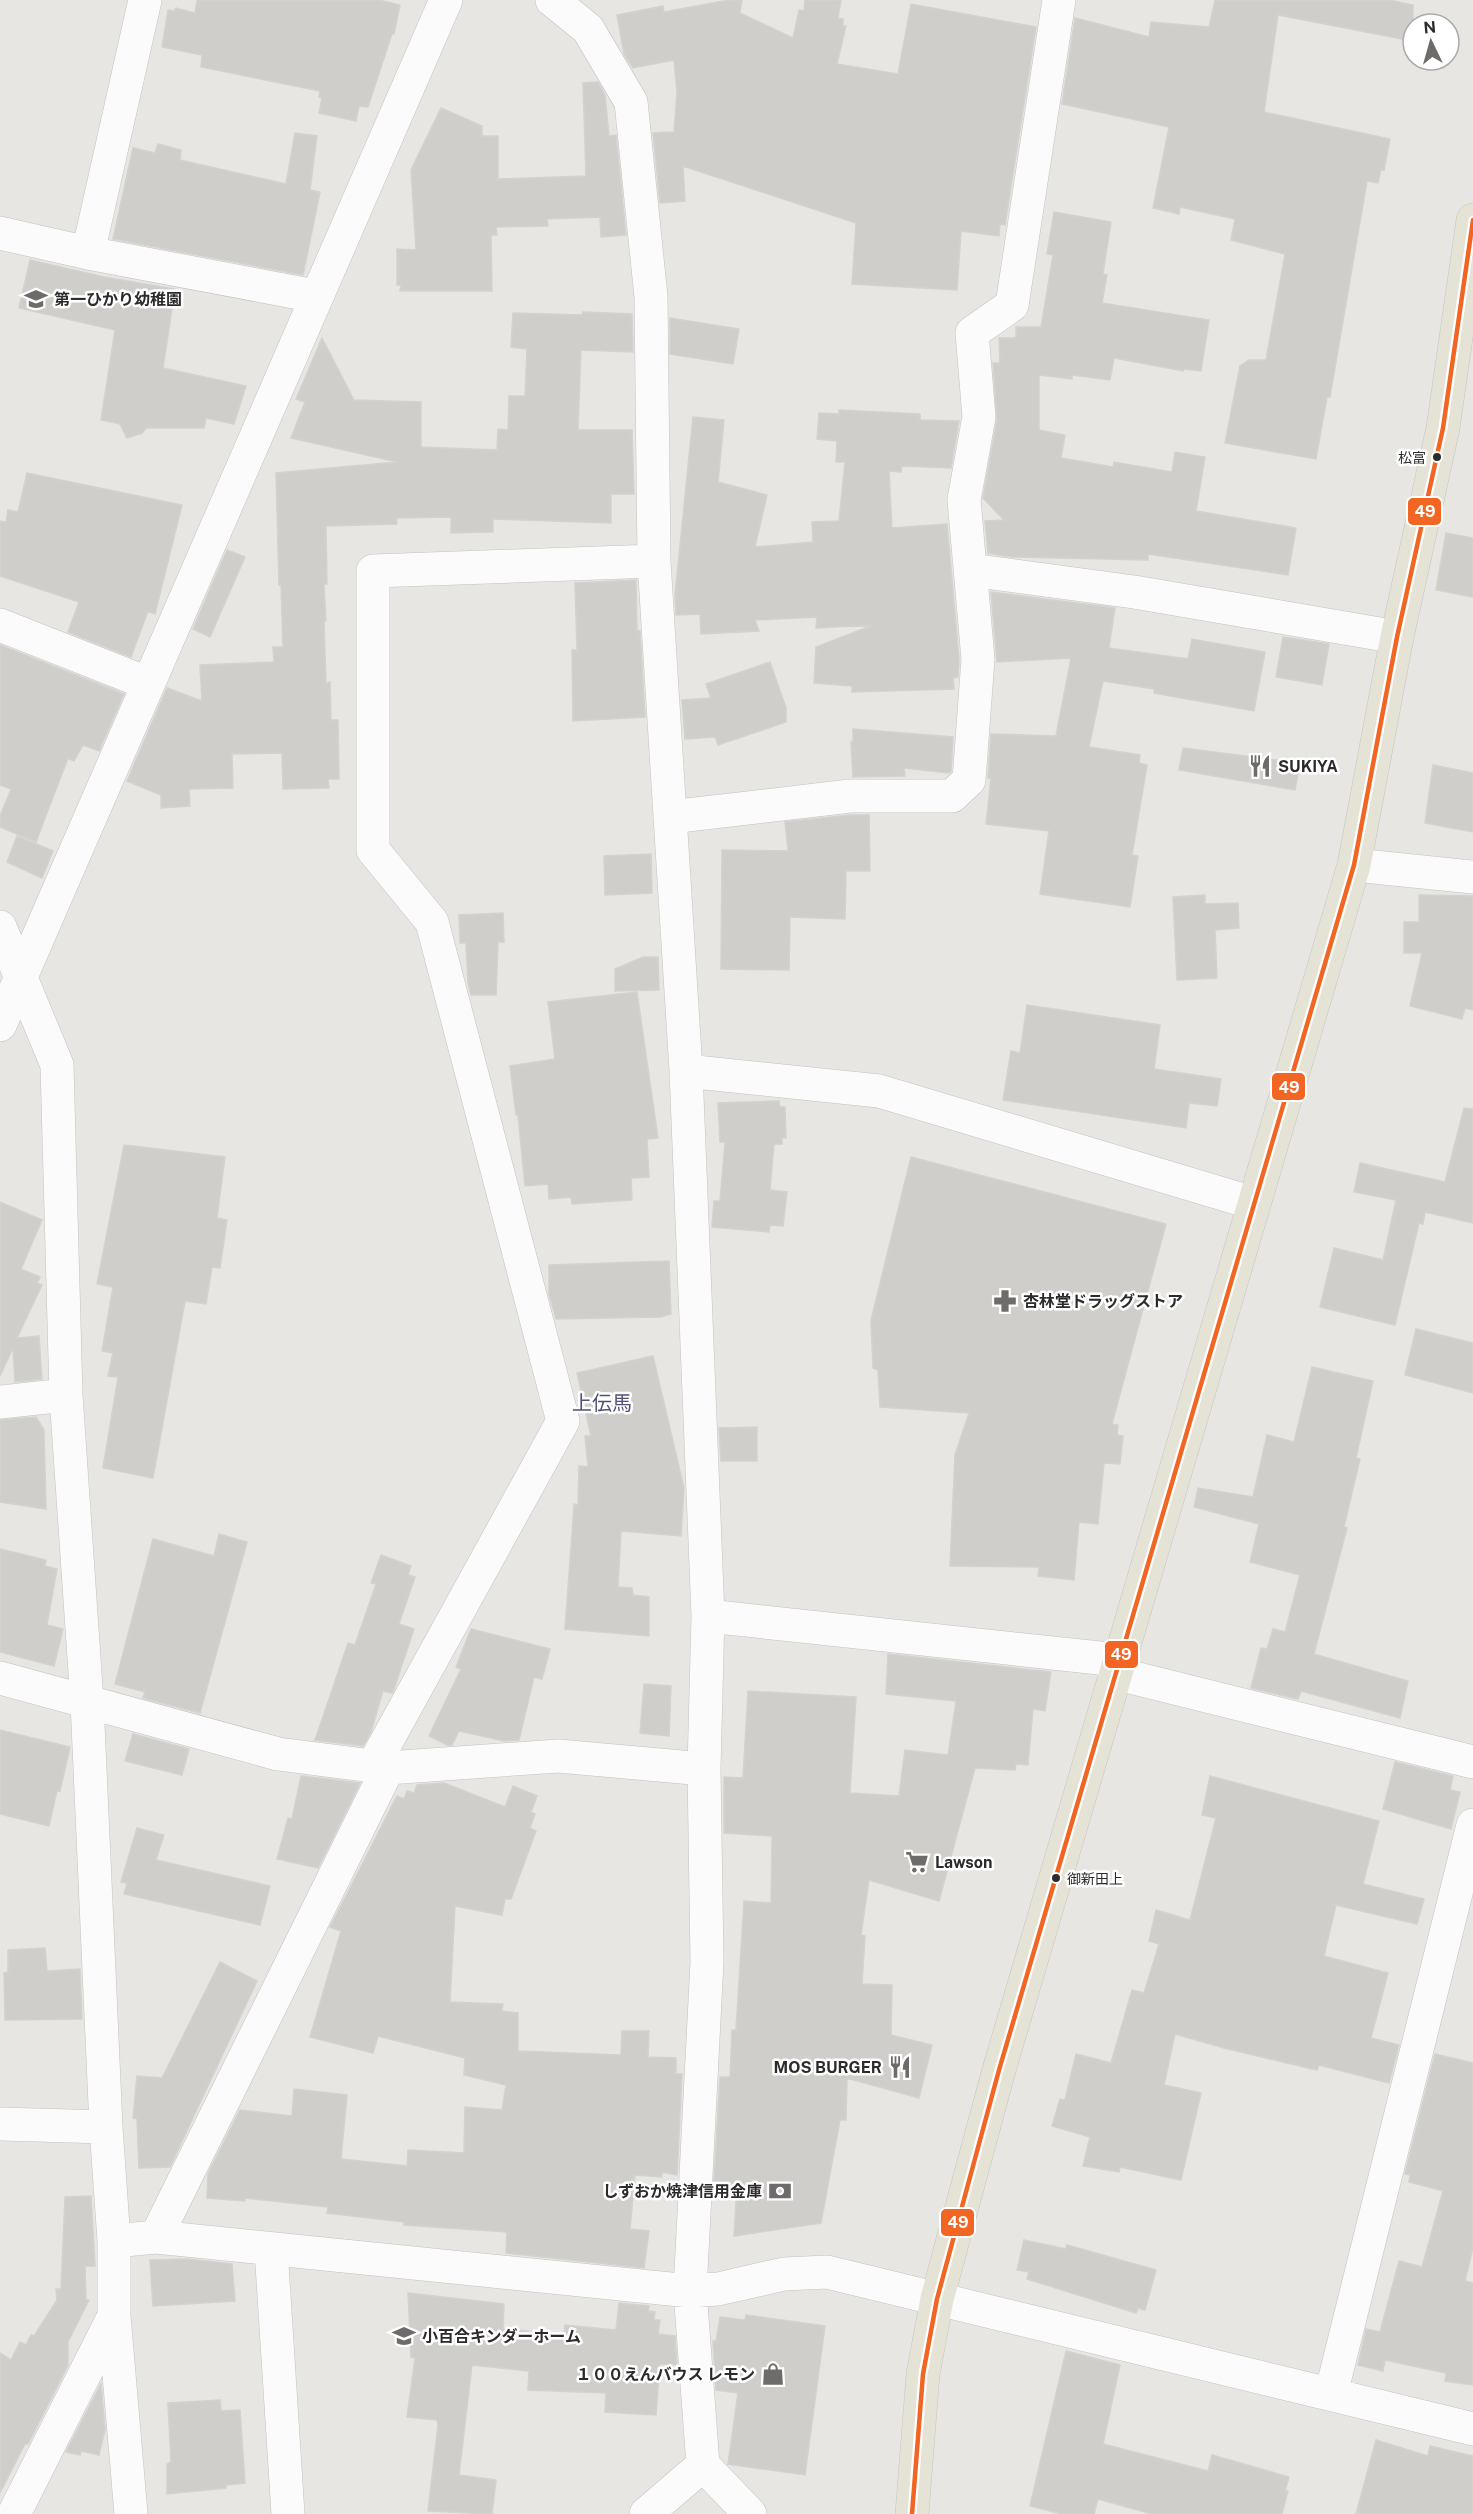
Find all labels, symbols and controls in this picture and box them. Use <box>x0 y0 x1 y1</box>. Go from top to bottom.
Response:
north arrow <box>1401 12 1461 72</box>
text: N <box>1423 18 1437 38</box>
school or university icon: 第一ひかり幼稚園 <box>23 286 49 312</box>
place label: 第一ひかり幼稚園 <box>54 290 182 309</box>
place label: 松富 <box>1398 450 1426 466</box>
marker: 松富 <box>1431 451 1443 463</box>
line badge: 49 <box>1407 497 1442 526</box>
text: 49 <box>1414 502 1436 521</box>
restaurant icon: SUKIYA <box>1247 753 1273 779</box>
place label: SUKIYA <box>1278 757 1338 776</box>
line badge: 49 <box>1271 1072 1306 1101</box>
text: 49 <box>1278 1078 1300 1097</box>
pharmacy icon: 杏林堂ドラッグストア <box>992 1288 1018 1314</box>
place label: 杏林堂ドラッグストア <box>1023 1292 1183 1311</box>
district label: 上伝馬 <box>572 1391 632 1415</box>
line badge: 49 <box>1104 1640 1139 1669</box>
text: 49 <box>1110 1645 1132 1664</box>
supermarket icon: Lawson <box>904 1849 930 1875</box>
place label: Lawson <box>935 1853 992 1872</box>
place label: 御新田上 <box>1067 1871 1123 1887</box>
marker: 御新田上 <box>1050 1872 1062 1884</box>
restaurant icon: MOS BURGER <box>887 2054 913 2080</box>
place label: MOS BURGER <box>774 2058 882 2077</box>
bank icon: しずおか焼津信用金庫 <box>767 2178 793 2204</box>
place label: しずおか焼津信用金庫 <box>602 2182 762 2201</box>
line badge: 49 <box>940 2208 975 2237</box>
text: 49 <box>947 2213 969 2232</box>
school or university icon: 小百合キンダーホーム <box>391 2323 417 2349</box>
place label: 小百合キンダーホーム <box>422 2327 581 2346</box>
shop icon: １００えんバウス レモン <box>760 2361 786 2387</box>
place label: １００えんバウス レモン <box>575 2365 755 2384</box>

